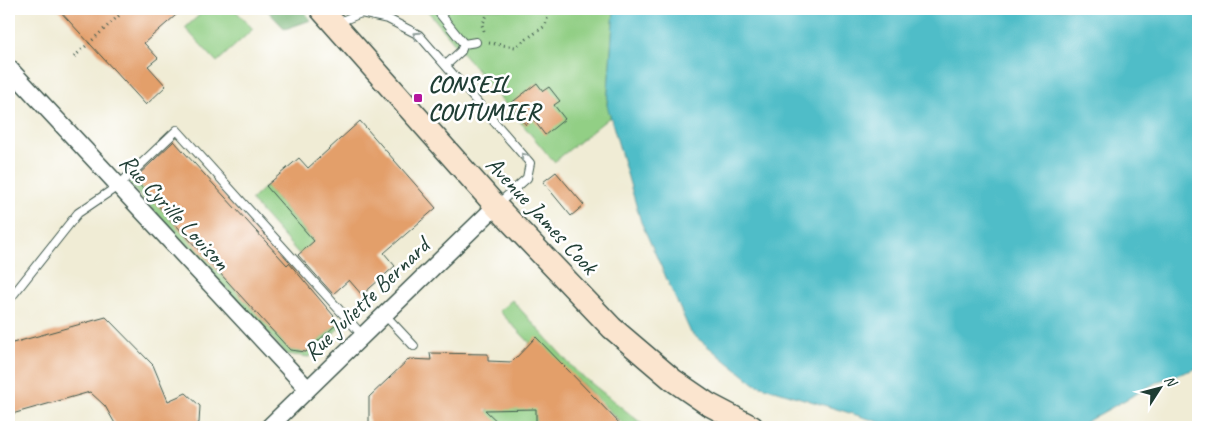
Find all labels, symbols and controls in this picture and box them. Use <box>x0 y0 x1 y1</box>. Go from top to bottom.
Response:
one-way arrow <box>412 31 421 41</box>
place label: CONSEIL COUTUMIER <box>428 69 543 127</box>
marker: CONSEIL COUTUMIER <box>412 92 424 104</box>
street label: Rue Cyrille Louison <box>113 147 237 277</box>
street label: Avenue James Cook <box>480 150 606 282</box>
one-way arrow <box>521 153 529 162</box>
street label: Rue Juliette Bernard <box>297 229 438 367</box>
north arrow <box>1134 364 1184 414</box>
text: N <box>1161 372 1181 391</box>

